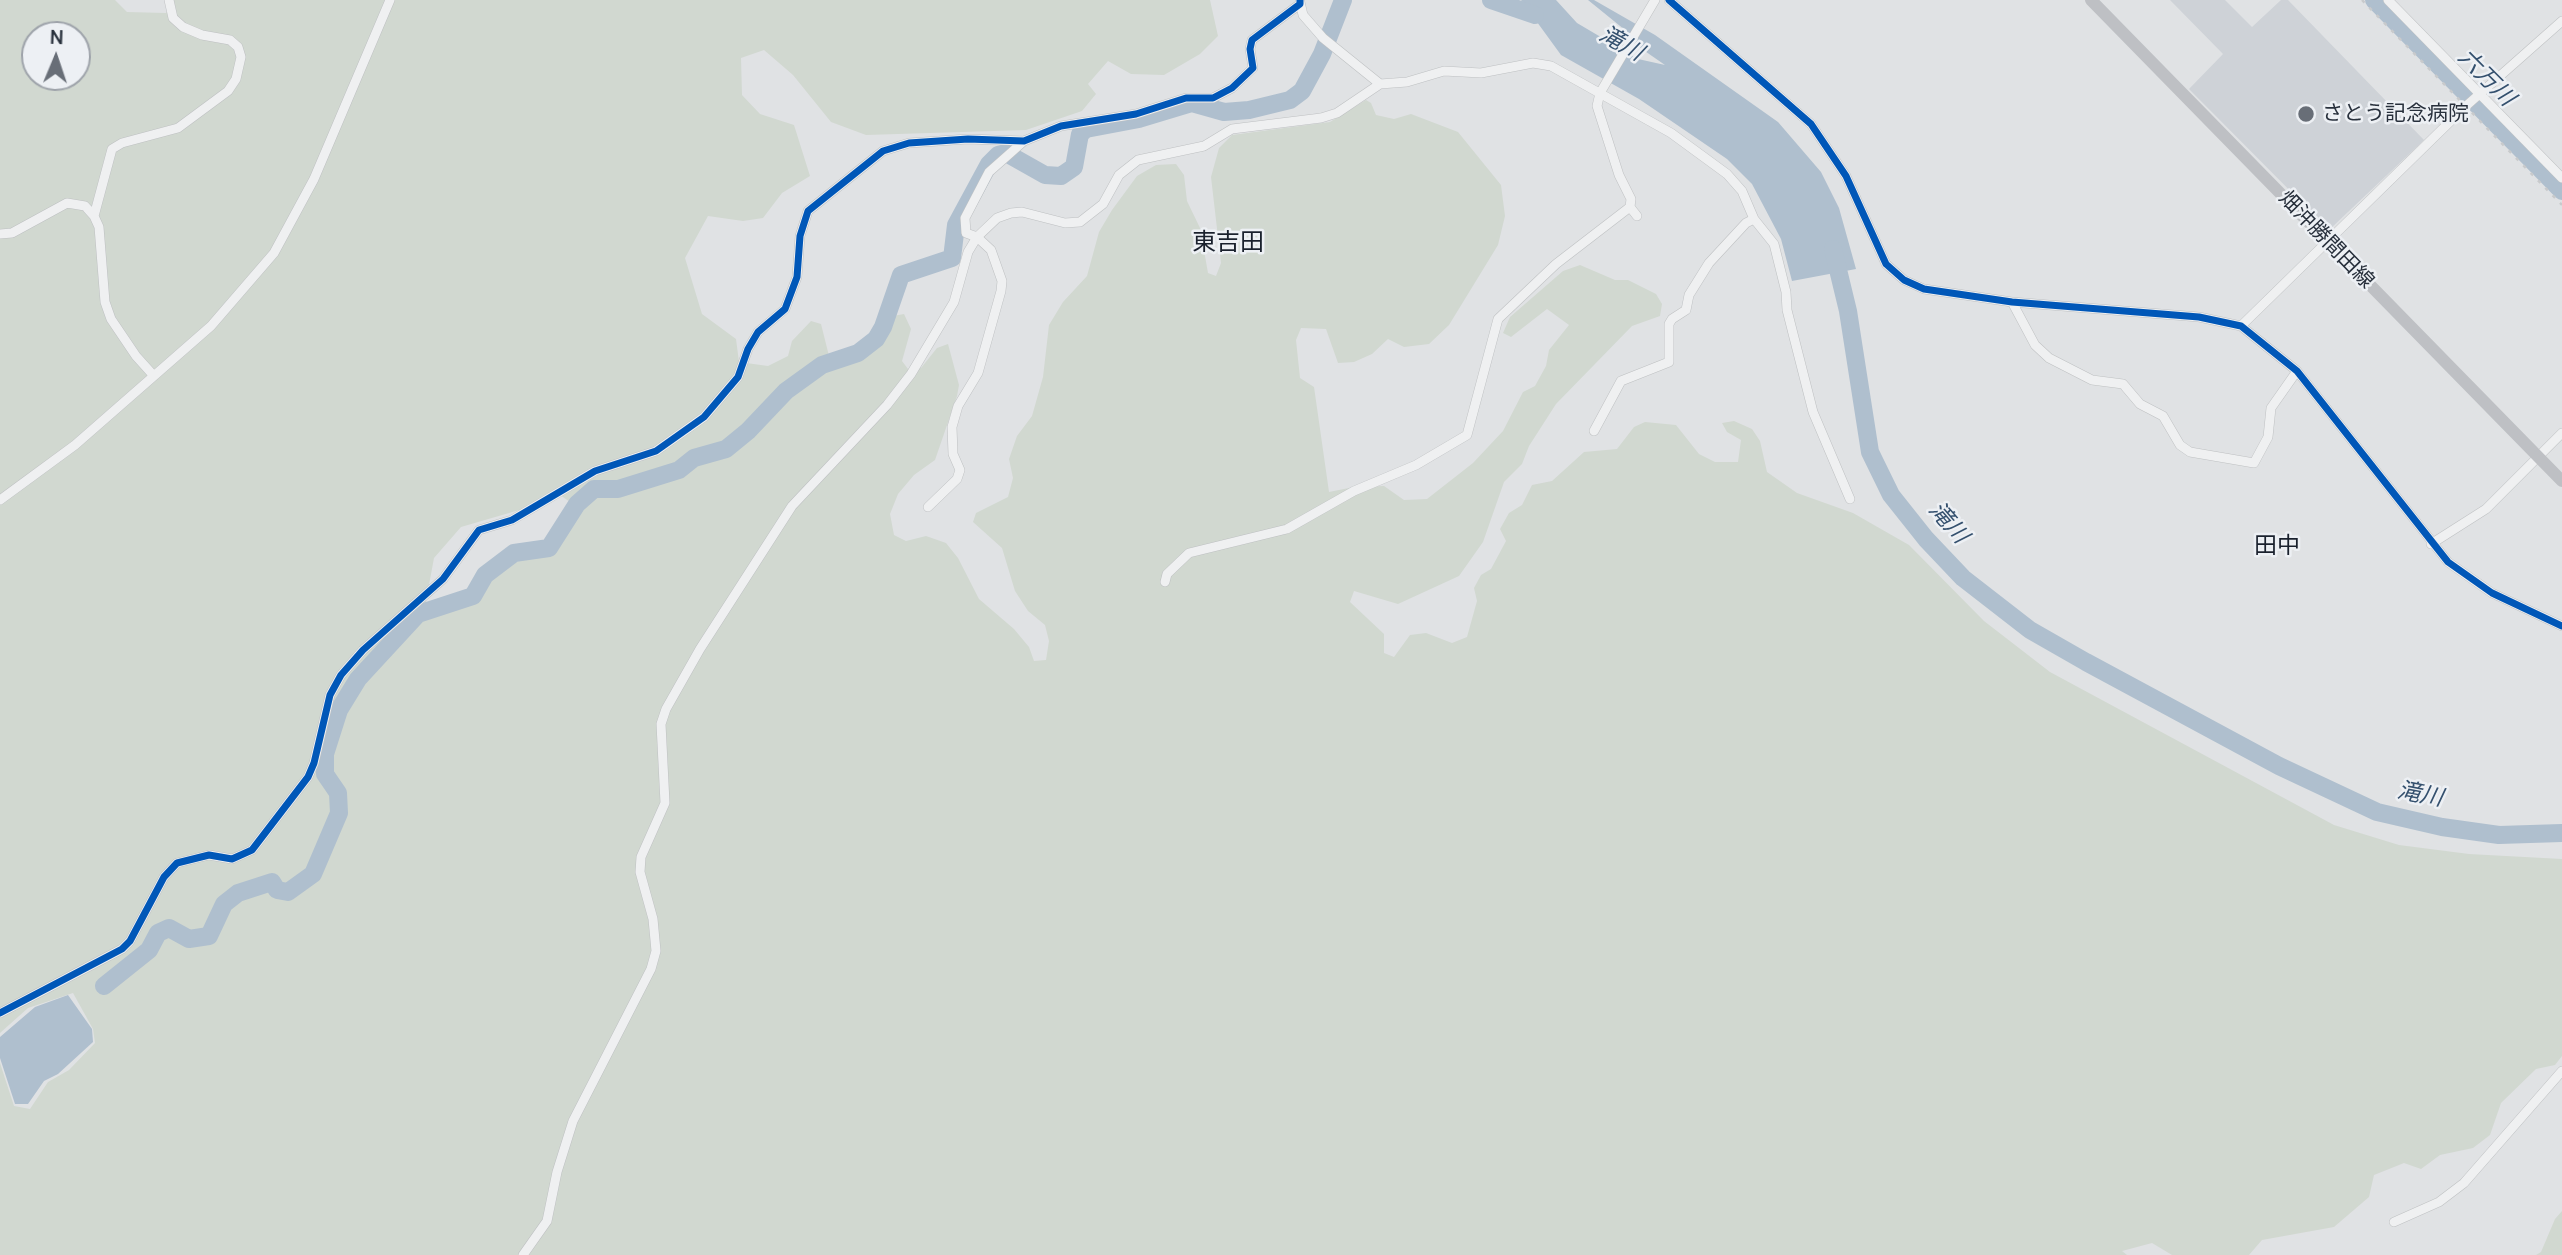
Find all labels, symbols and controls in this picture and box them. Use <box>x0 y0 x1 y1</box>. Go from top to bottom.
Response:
north arrow <box>21 21 91 91</box>
water label: 滝川 <box>1594 21 1648 67</box>
text: N <box>49 24 64 50</box>
water label: 六万川 <box>2452 44 2520 112</box>
place label: さとう記念病院 <box>2322 101 2469 127</box>
marker: さとう記念病院 <box>2296 104 2316 124</box>
street label: 畑沖勝間田線 <box>2273 186 2379 294</box>
district label: 東吉田 <box>1192 229 1264 257</box>
water label: 滝川 <box>1922 497 1974 549</box>
district label: 田中 <box>2254 533 2300 561</box>
water label: 滝川 <box>2395 777 2445 813</box>

